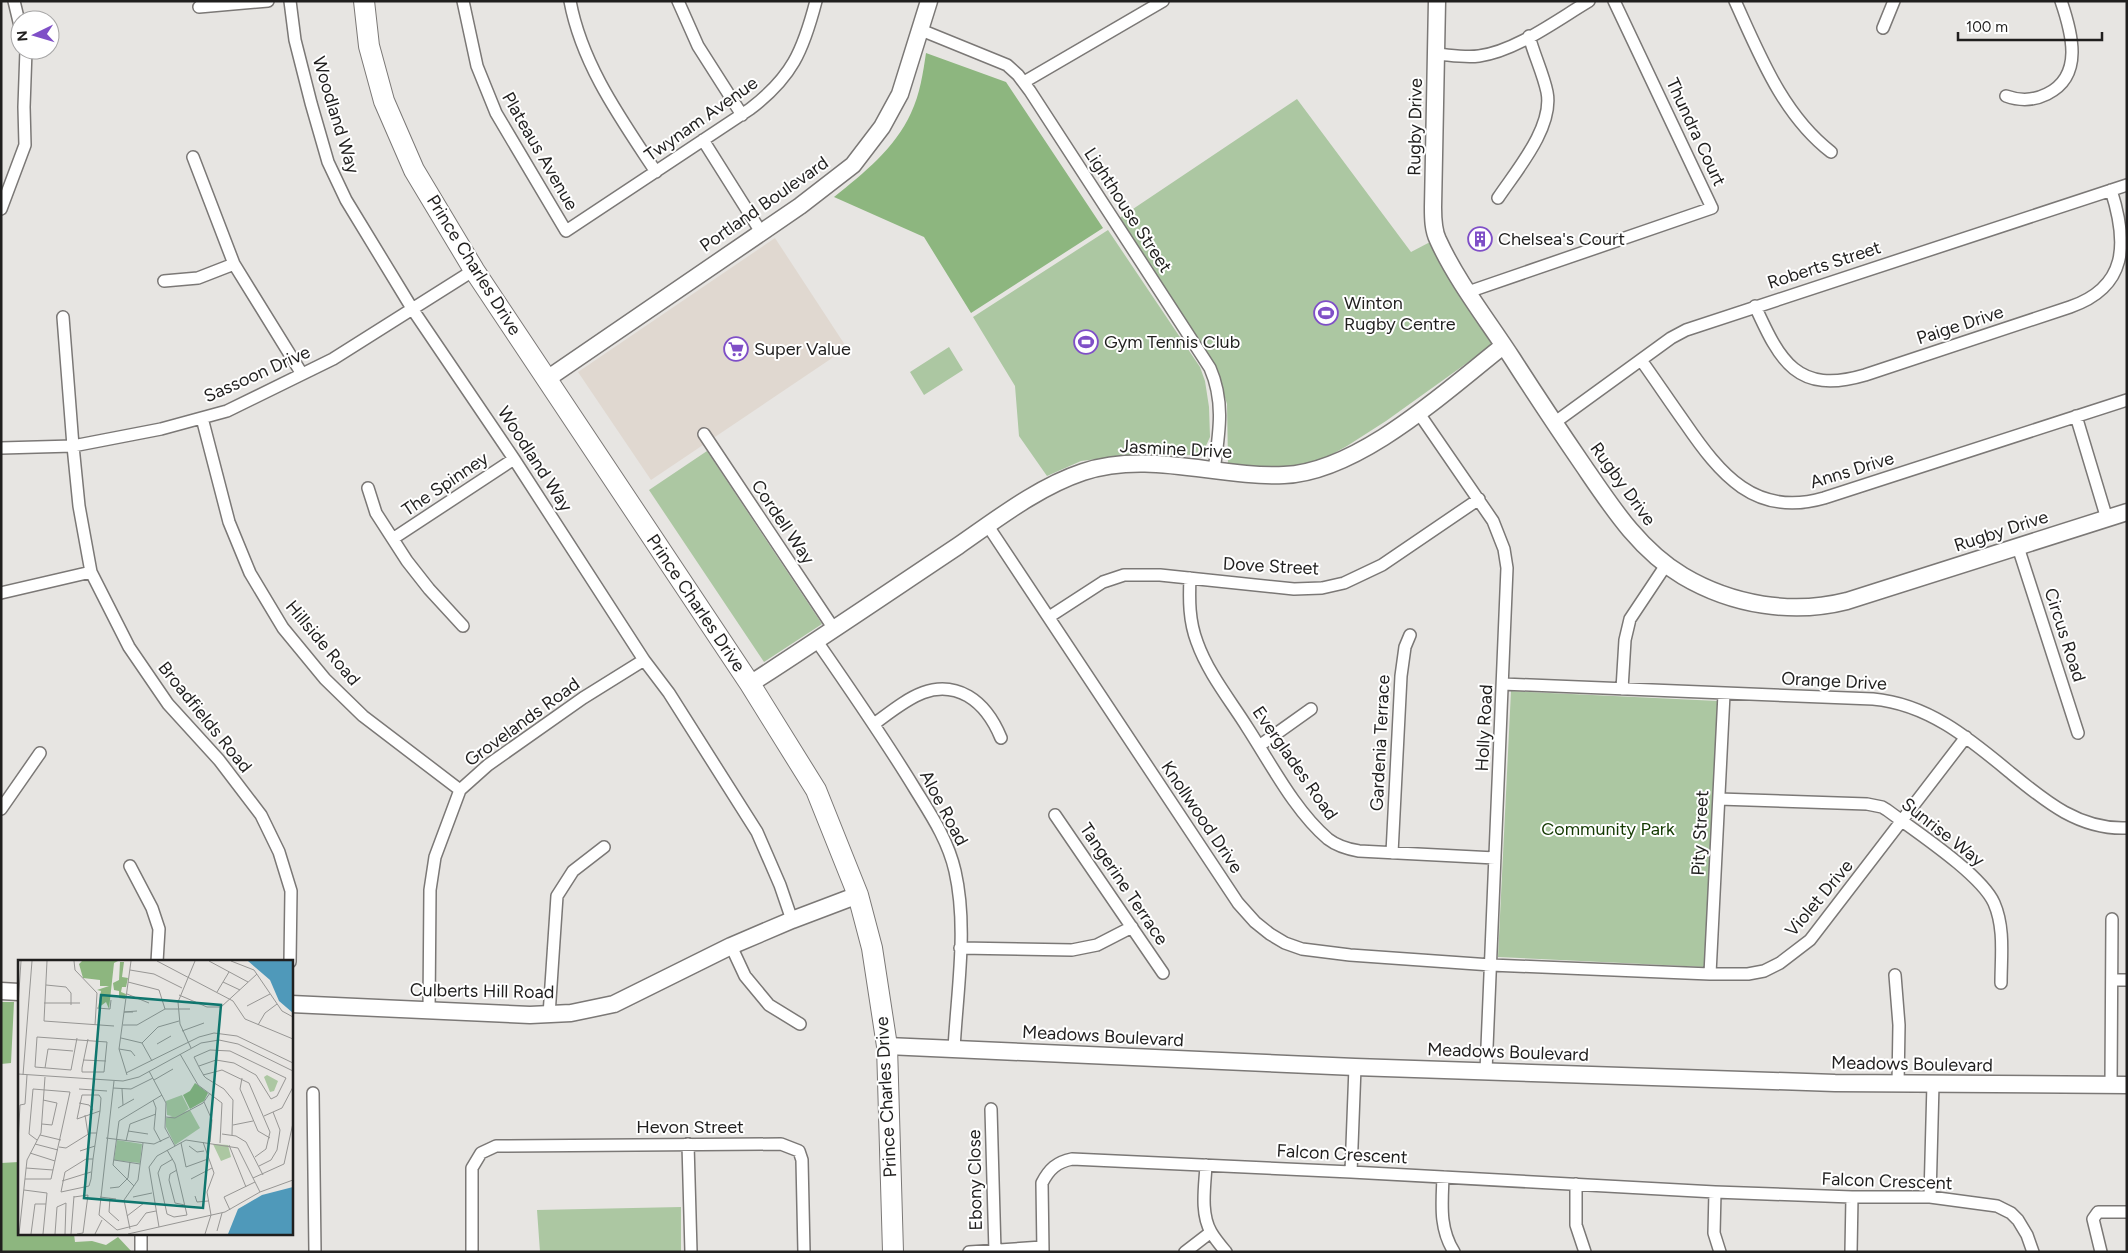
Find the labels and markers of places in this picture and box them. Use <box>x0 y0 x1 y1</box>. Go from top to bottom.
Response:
building icon: Chelsea's Court <box>1467 226 1493 252</box>
place label: Chelsea's Court <box>1498 228 1625 250</box>
place label: Winton Rugby Centre <box>1344 292 1456 335</box>
sports icon: Winton Rugby Centre <box>1313 300 1339 326</box>
sports icon: Gym Tennis Club <box>1073 329 1099 355</box>
place label: Gym Tennis Club <box>1104 331 1240 353</box>
supermarket icon: Super Value <box>723 336 749 362</box>
place label: Super Value <box>754 338 851 360</box>

